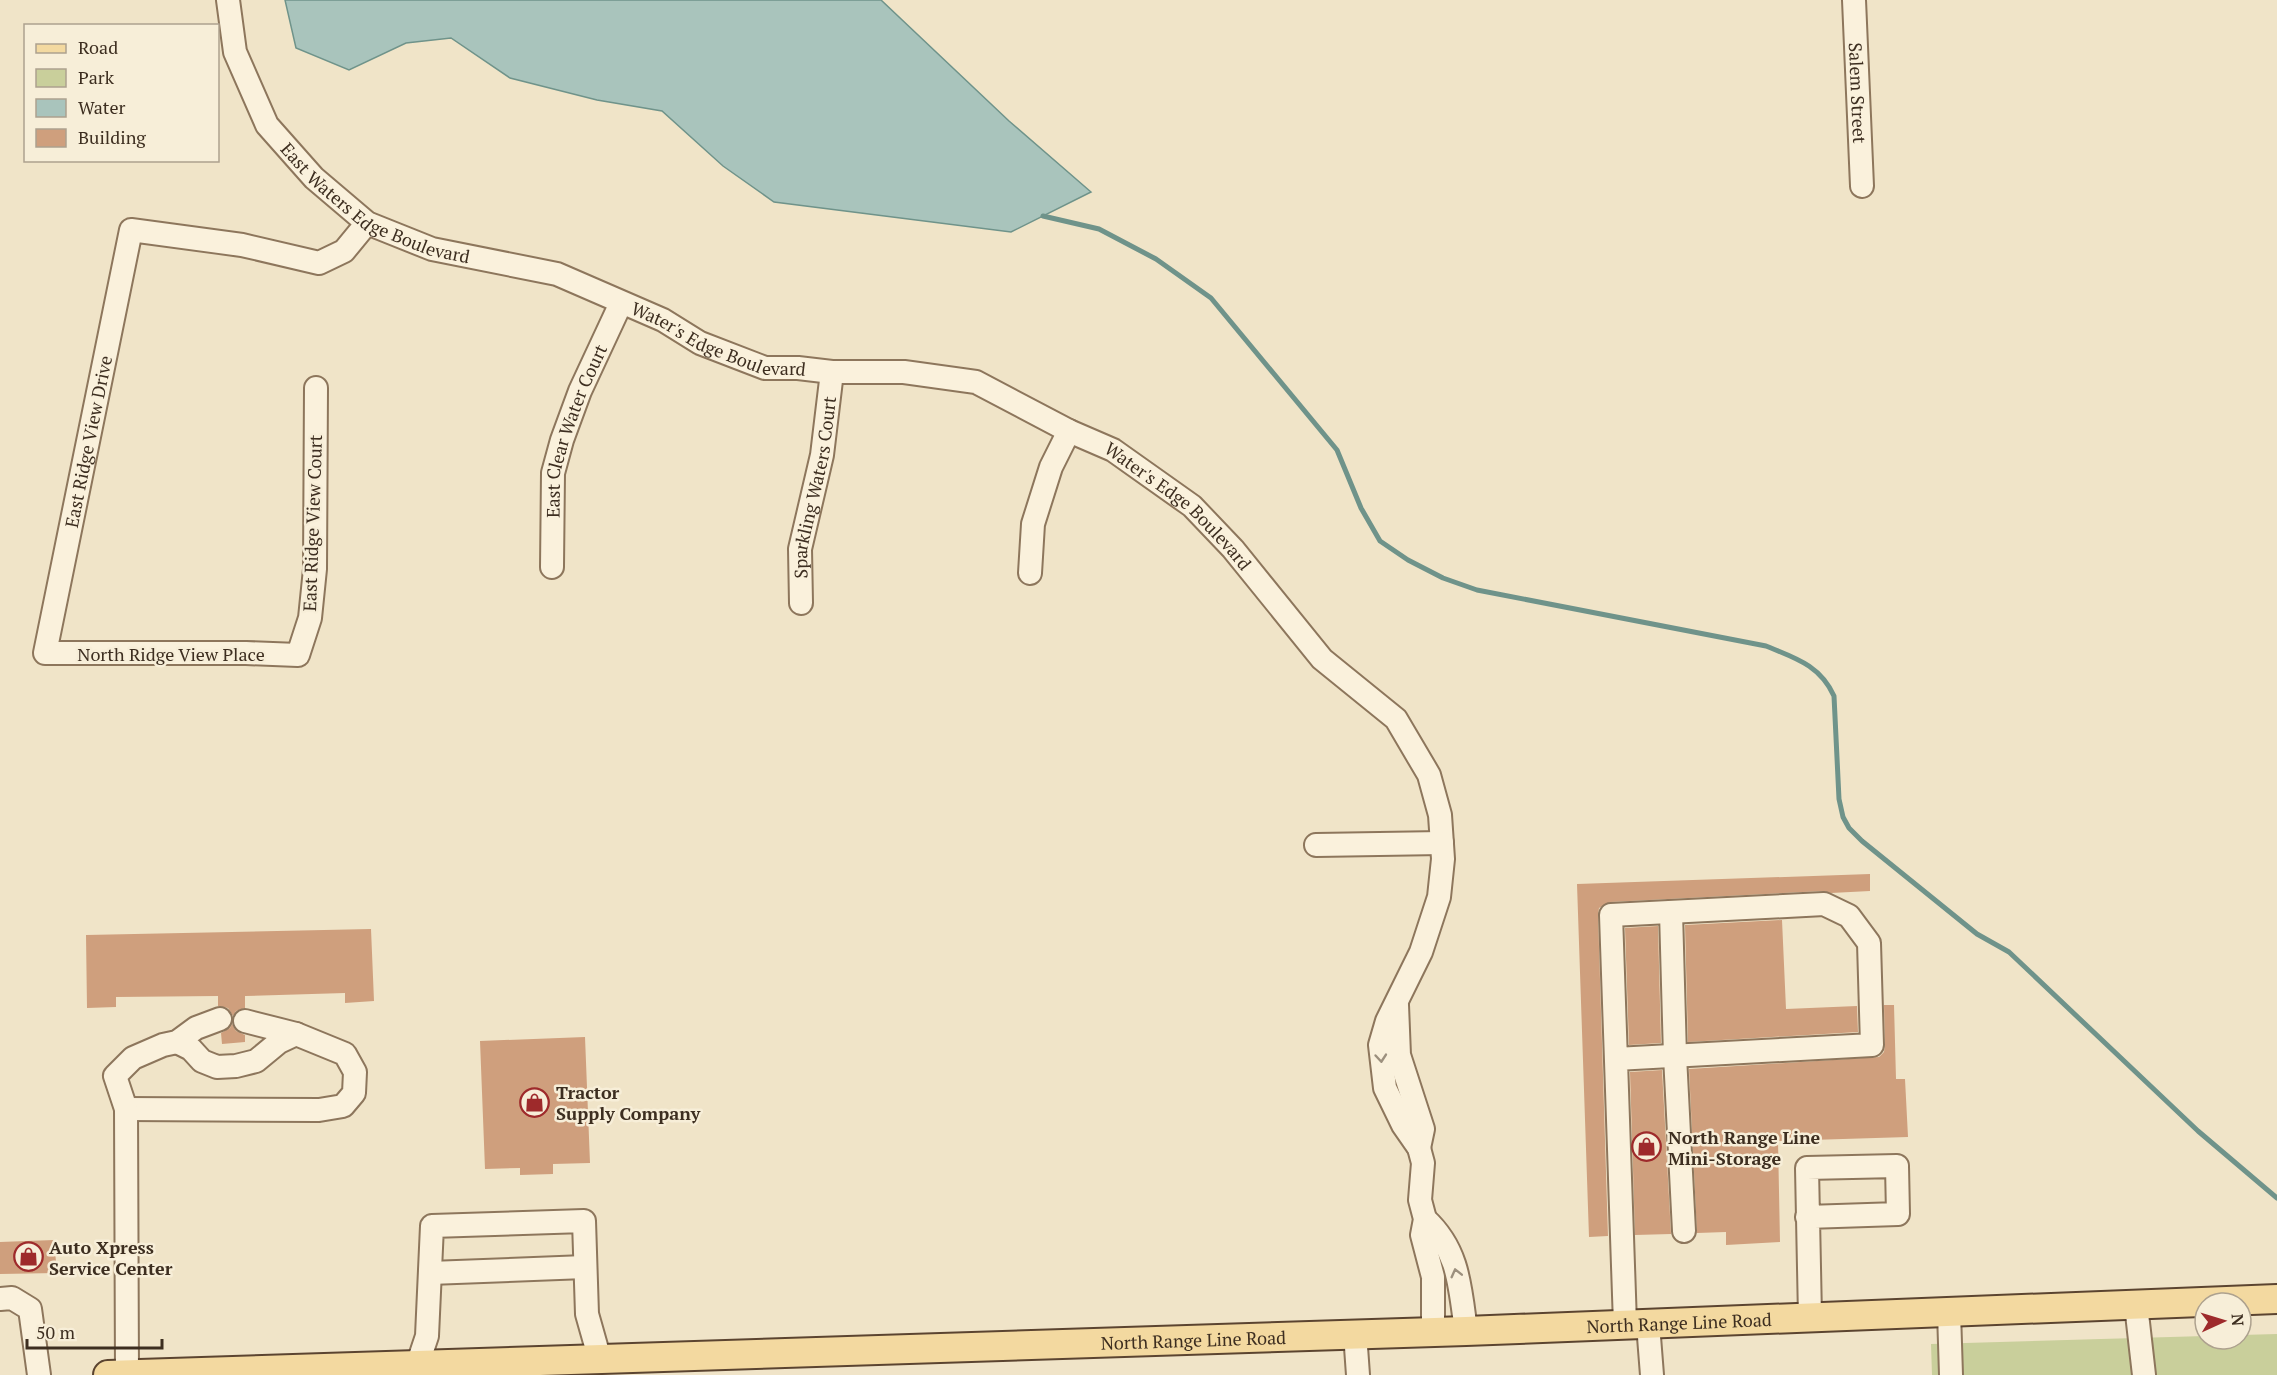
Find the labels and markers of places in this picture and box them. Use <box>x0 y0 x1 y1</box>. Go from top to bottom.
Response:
place label: Tractor Supply Company <box>556 1080 701 1125</box>
shop icon: Tractor Supply Company <box>519 1086 551 1118</box>
place label: North Range Line Mini-Storage <box>1668 1125 1821 1170</box>
shop icon: North Range Line Mini-Storage <box>1631 1131 1663 1163</box>
place label: Auto Xpress Service Center <box>49 1235 173 1280</box>
shop icon: Auto Xpress Service Center <box>12 1241 44 1273</box>

